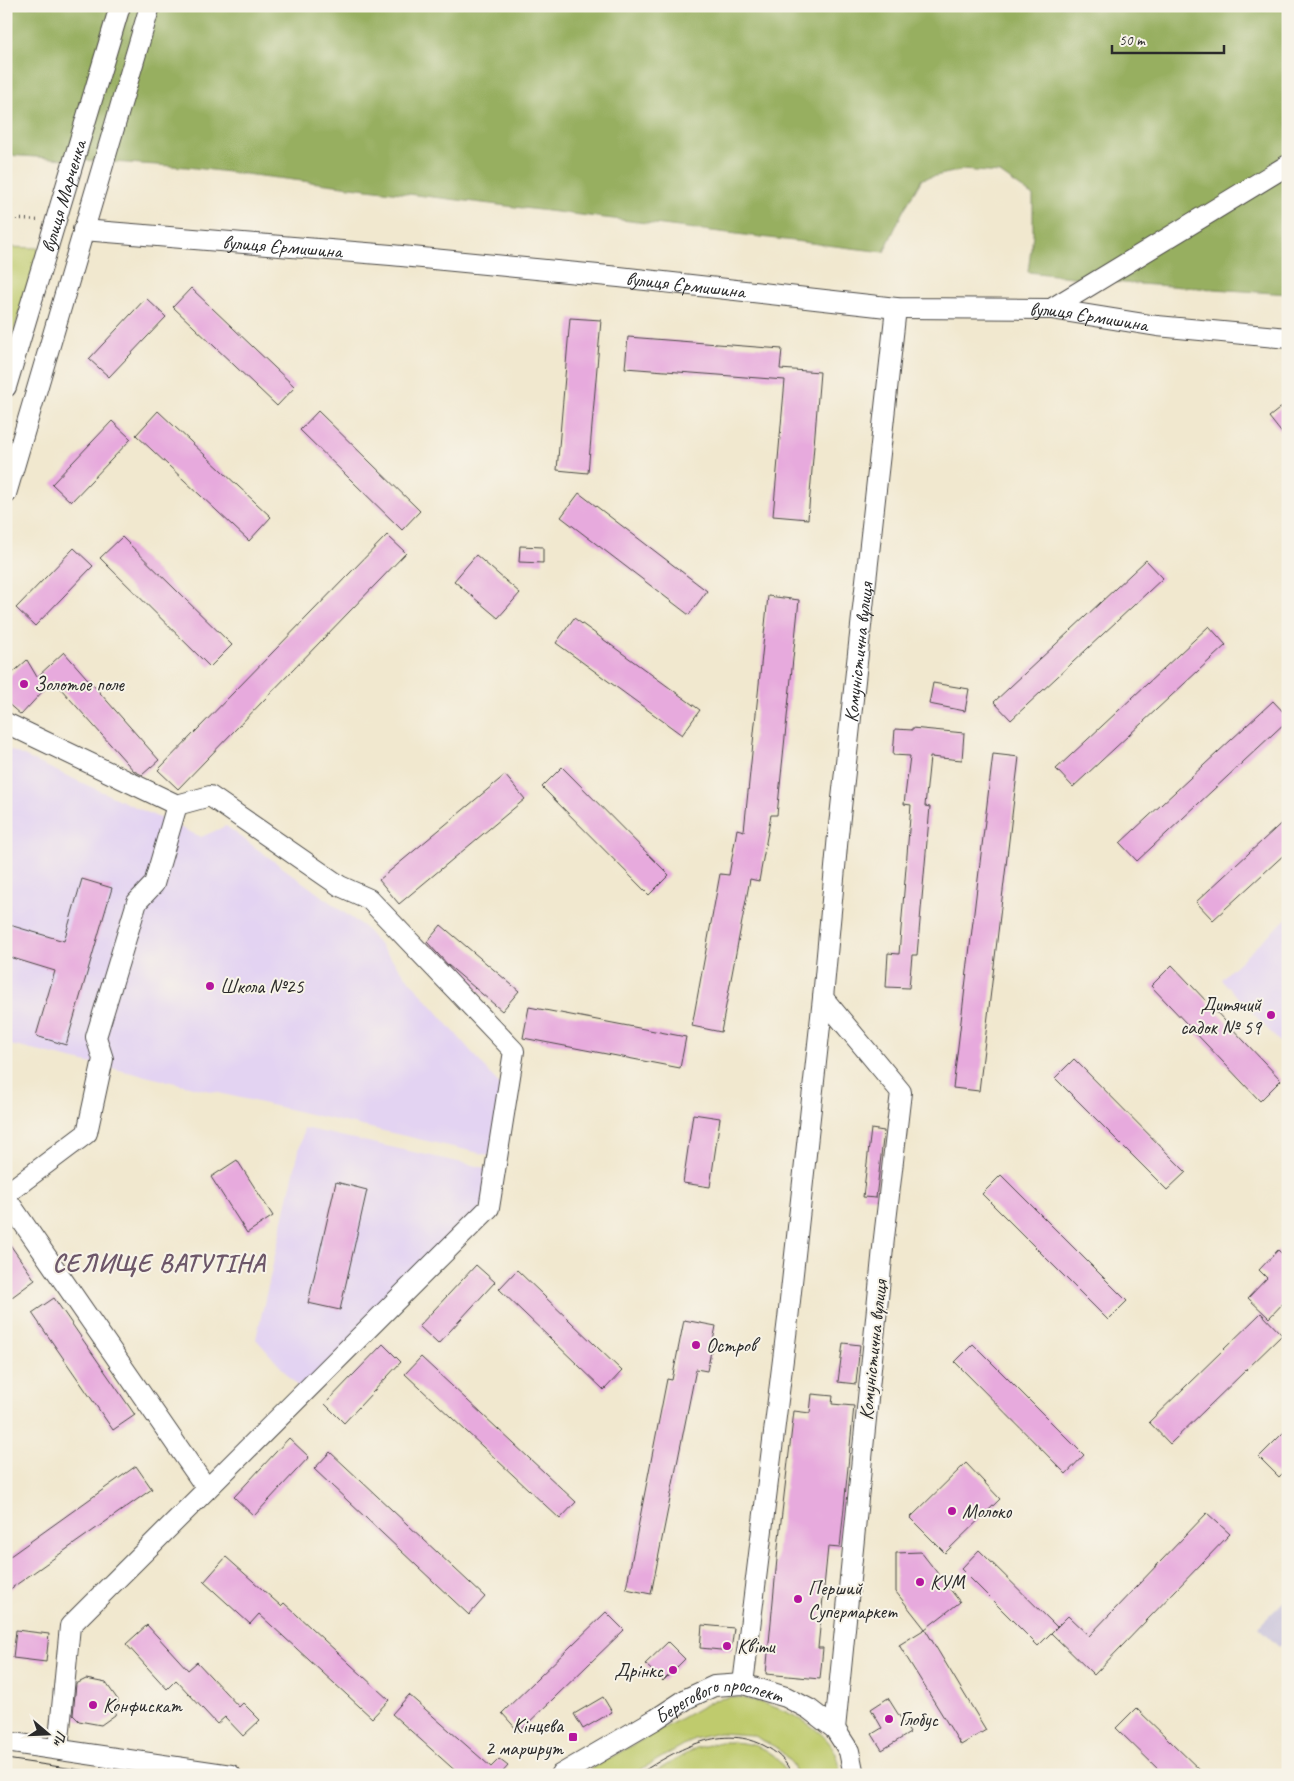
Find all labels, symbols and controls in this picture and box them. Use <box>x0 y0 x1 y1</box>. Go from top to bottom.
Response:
scale bar <box>1112 22 1224 54</box>
text: 50 m <box>1119 31 1146 50</box>
street label: вулиця Марченка <box>34 136 92 255</box>
street label: вулиця Єрмишина <box>222 229 345 264</box>
street label: вулиця Єрмишина <box>625 265 748 304</box>
street label: вулиця Єрмишина <box>1029 296 1152 337</box>
street label: Комуністична вулиця <box>838 580 878 724</box>
place label: Золотое поле <box>34 672 125 697</box>
marker: Золотое поле <box>18 678 30 690</box>
place label: Школа №25 <box>220 974 304 999</box>
marker: Школа №25 <box>204 980 216 992</box>
place label: Дитячий садок № 59 <box>1180 992 1263 1040</box>
marker: Дитячий садок № 59 <box>1265 1009 1277 1021</box>
district label: СЕЛИЩЕ ВАТУТІНА <box>53 1247 267 1279</box>
street label: Комуністична вулиця <box>853 1277 893 1421</box>
place label: Остров <box>706 1333 761 1358</box>
marker: Остров <box>690 1339 702 1351</box>
place label: Молоко <box>962 1499 1012 1524</box>
marker: Молоко <box>946 1505 958 1517</box>
place label: КУМ <box>930 1570 966 1595</box>
place label: Перший Супермаркет <box>808 1576 898 1624</box>
marker: КУМ <box>914 1576 926 1588</box>
marker: Перший Супермаркет <box>792 1593 804 1605</box>
place label: Квіти <box>737 1634 776 1659</box>
marker: Квіти <box>721 1640 733 1652</box>
place label: Дрінкс <box>614 1658 664 1683</box>
marker: Дрінкс <box>667 1664 679 1676</box>
street label: Берегового проспект <box>650 1671 788 1729</box>
place label: Конфискат <box>103 1693 184 1718</box>
marker: Конфискат <box>87 1699 99 1711</box>
place label: Глобус <box>899 1707 939 1732</box>
north arrow <box>22 1708 72 1758</box>
place label: Кінцева 2 маршрут <box>485 1713 565 1761</box>
marker: Глобус <box>883 1713 895 1725</box>
text: Пн <box>49 1728 70 1749</box>
marker: Кінцева 2 маршрут <box>567 1731 579 1743</box>

